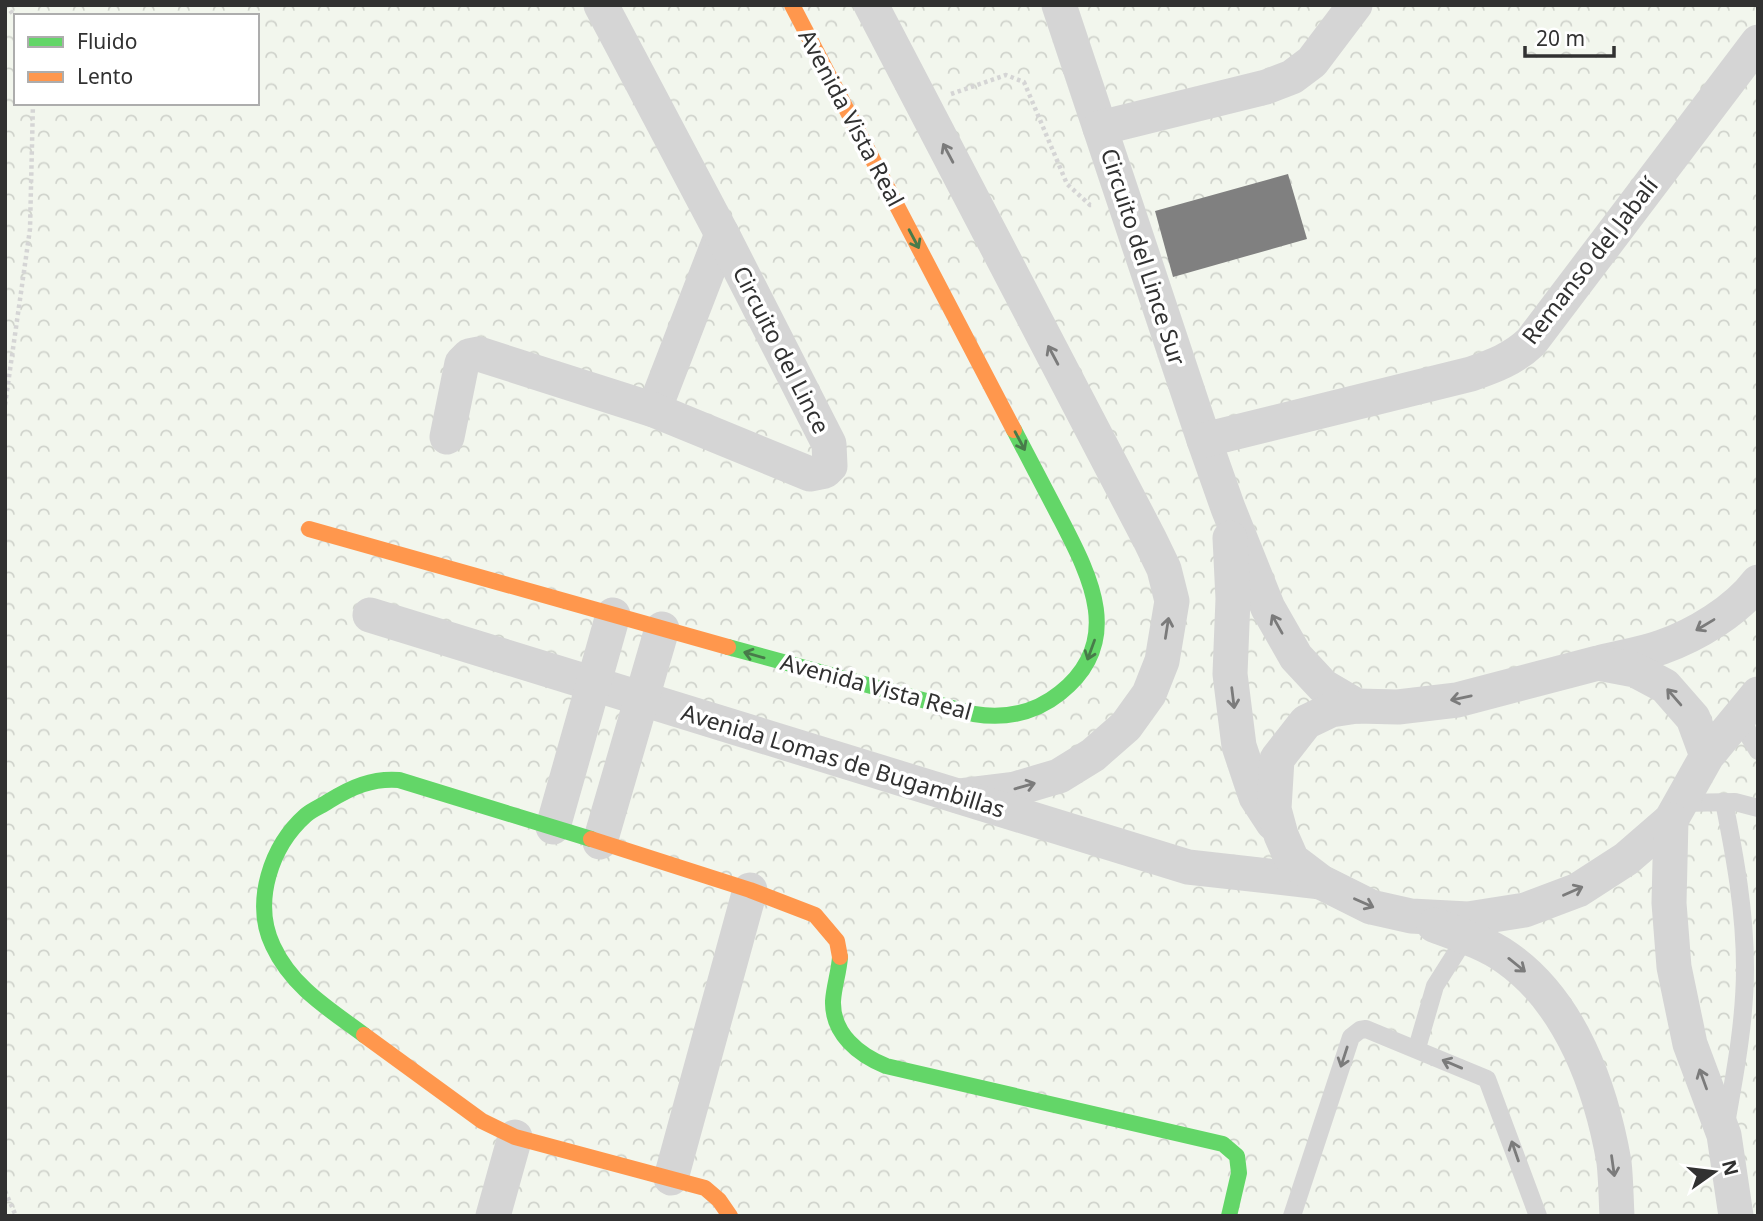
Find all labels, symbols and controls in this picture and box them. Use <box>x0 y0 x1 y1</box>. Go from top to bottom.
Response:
legend <box>14 14 259 105</box>
scale bar <box>1525 14 1614 58</box>
street label: Avenida Vista Real <box>792 23 912 212</box>
text: 20 m <box>1536 24 1585 52</box>
text: Fluido <box>77 27 137 55</box>
text: Lento <box>77 62 133 90</box>
one-way arrow <box>941 144 955 164</box>
street label: Circuito del Lince Sur <box>1094 144 1194 370</box>
street label: Remanso del Jabalí <box>1514 169 1665 351</box>
one-way arrow <box>908 229 922 249</box>
street label: Circuito del Lince <box>726 260 838 439</box>
one-way arrow <box>1046 345 1060 366</box>
one-way arrow <box>1013 430 1027 451</box>
one-way arrow <box>1270 614 1284 634</box>
one-way arrow <box>1161 617 1174 640</box>
one-way arrow <box>1696 618 1716 632</box>
one-way arrow <box>1084 639 1096 661</box>
street label: Avenida Vista Real <box>777 645 975 727</box>
one-way arrow <box>744 647 766 660</box>
one-way arrow <box>1226 686 1239 709</box>
one-way arrow <box>1666 689 1683 706</box>
one-way arrow <box>1450 692 1473 705</box>
street label: Avenida Lomas de Bugambillas <box>678 696 1009 825</box>
one-way arrow <box>1014 778 1036 791</box>
one-way arrow <box>1562 884 1583 897</box>
one-way arrow <box>1353 897 1374 910</box>
one-way arrow <box>1507 958 1525 973</box>
one-way arrow <box>1337 1045 1349 1067</box>
one-way arrow <box>1442 1056 1463 1069</box>
one-way arrow <box>1696 1068 1708 1090</box>
north arrow <box>1679 1137 1749 1207</box>
one-way arrow <box>1508 1141 1520 1163</box>
one-way arrow <box>1607 1154 1620 1177</box>
text: N <box>1716 1157 1745 1179</box>

